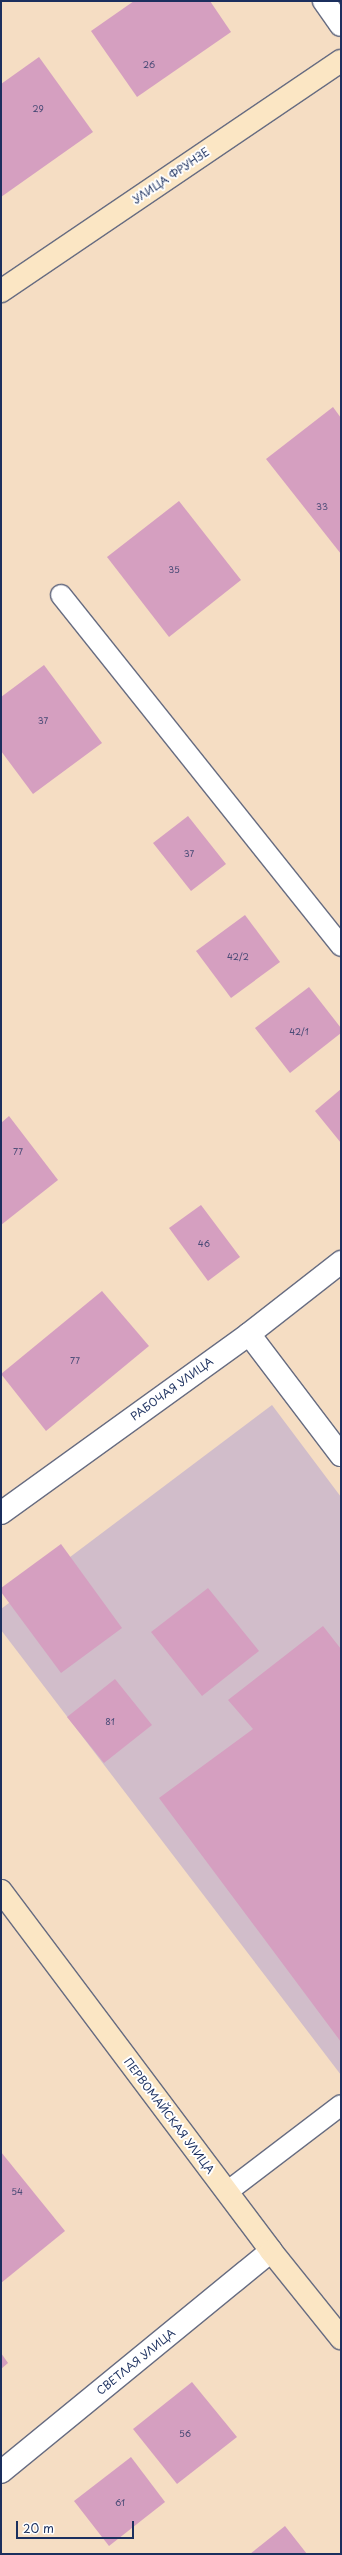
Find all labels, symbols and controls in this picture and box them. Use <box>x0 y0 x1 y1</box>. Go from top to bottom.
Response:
house number: 26 <box>143 59 155 69</box>
house number: 29 <box>32 103 44 113</box>
street label: УЛИЦА ФРУНЗЕ <box>130 145 212 207</box>
house number: 33 <box>316 501 328 511</box>
house number: 35 <box>168 564 180 574</box>
house number: 37 <box>38 715 48 725</box>
house number: 37 <box>184 848 194 858</box>
house number: 42/2 <box>227 951 249 961</box>
house number: 42/1 <box>289 1026 309 1036</box>
house number: 77 <box>13 1146 23 1156</box>
house number: 46 <box>198 1238 210 1248</box>
house number: 77 <box>70 1355 80 1365</box>
street label: РАБОЧАЯ УЛИЦА <box>128 1355 216 1423</box>
house number: 81 <box>105 1716 115 1726</box>
street label: ПЕРВОМАЙСКАЯ УЛИЦА <box>121 2056 217 2176</box>
house number: 54 <box>11 2186 23 2196</box>
street label: СВЕТЛАЯ УЛИЦА <box>94 2326 178 2398</box>
house number: 56 <box>179 2428 191 2438</box>
house number: 61 <box>115 2497 125 2507</box>
scale bar <box>18 2513 136 2539</box>
text: 20 m <box>23 2519 54 2537</box>

